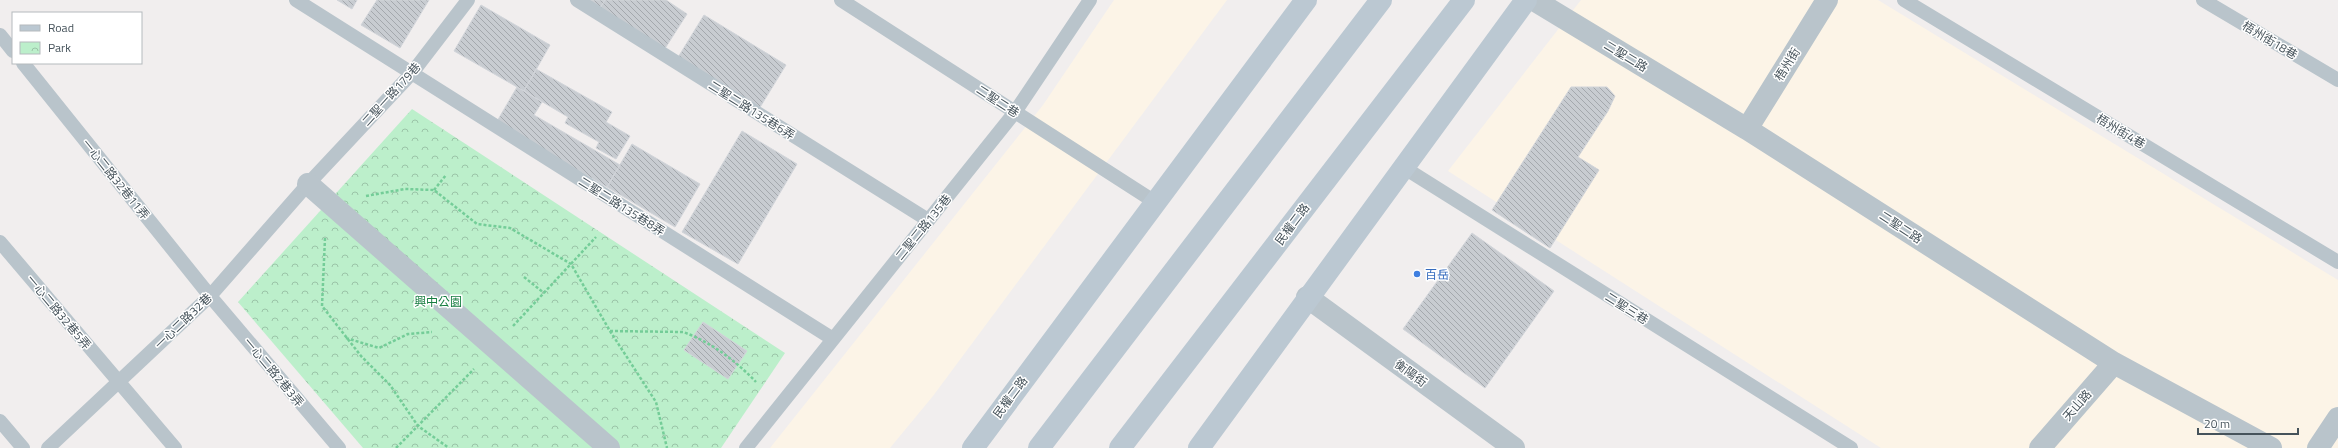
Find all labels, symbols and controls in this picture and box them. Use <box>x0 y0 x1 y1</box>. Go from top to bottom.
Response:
legend <box>12 12 142 64</box>
street label: 梧州街18巷 <box>2239 16 2301 64</box>
text: Road <box>48 18 74 37</box>
street label: 二聖二路 <box>1601 35 1651 77</box>
text: Park <box>48 38 71 57</box>
street label: 梧州街 <box>1769 44 1805 84</box>
street label: 二聖一路179巷 <box>357 58 425 130</box>
street label: 二聖二路135巷6弄 <box>705 76 799 144</box>
street label: 二聖二巷 <box>973 80 1023 122</box>
street label: 梧州街4巷 <box>2093 109 2149 153</box>
street label: 一心二路32巷11弄 <box>78 135 154 223</box>
street label: 二聖二路135巷8弄 <box>575 172 669 240</box>
street label: 二聖二路135巷 <box>890 190 956 264</box>
street label: 民權二路 <box>1270 199 1314 249</box>
street label: 二聖二路 <box>1876 206 1926 248</box>
place label: 百岳 <box>1425 265 1449 284</box>
marker: 百岳 <box>1412 269 1422 279</box>
street label: 一心二路32巷5弄 <box>22 271 96 353</box>
street label: 二聖三巷 <box>1602 287 1652 329</box>
street label: 一心二路32巷 <box>150 289 216 353</box>
park label: 興中公園 <box>414 292 462 311</box>
street label: 一心二路2巷3弄 <box>239 333 309 411</box>
street label: 衡陽街 <box>1391 355 1431 391</box>
street label: 民權二路 <box>988 372 1032 422</box>
street label: 天山路 <box>2058 385 2096 425</box>
scale bar <box>2198 410 2298 436</box>
text: 20 m <box>2204 414 2230 433</box>

